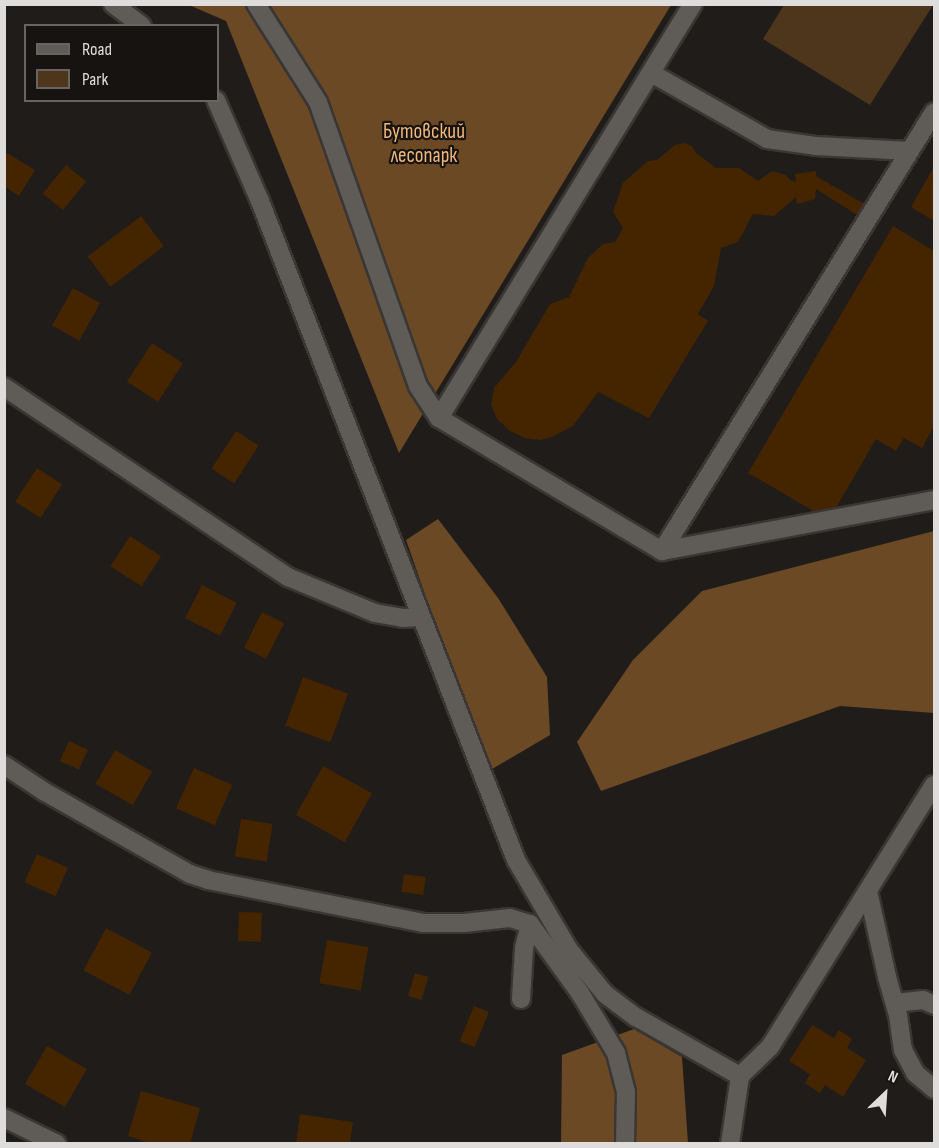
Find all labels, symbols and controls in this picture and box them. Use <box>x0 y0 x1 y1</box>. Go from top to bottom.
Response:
legend <box>24 24 219 102</box>
text: Road <box>82 39 112 60</box>
text: Park <box>82 69 108 90</box>
park label: Бутовский лесопарк <box>383 119 465 169</box>
north arrow <box>855 1064 915 1124</box>
text: N <box>885 1067 901 1088</box>

